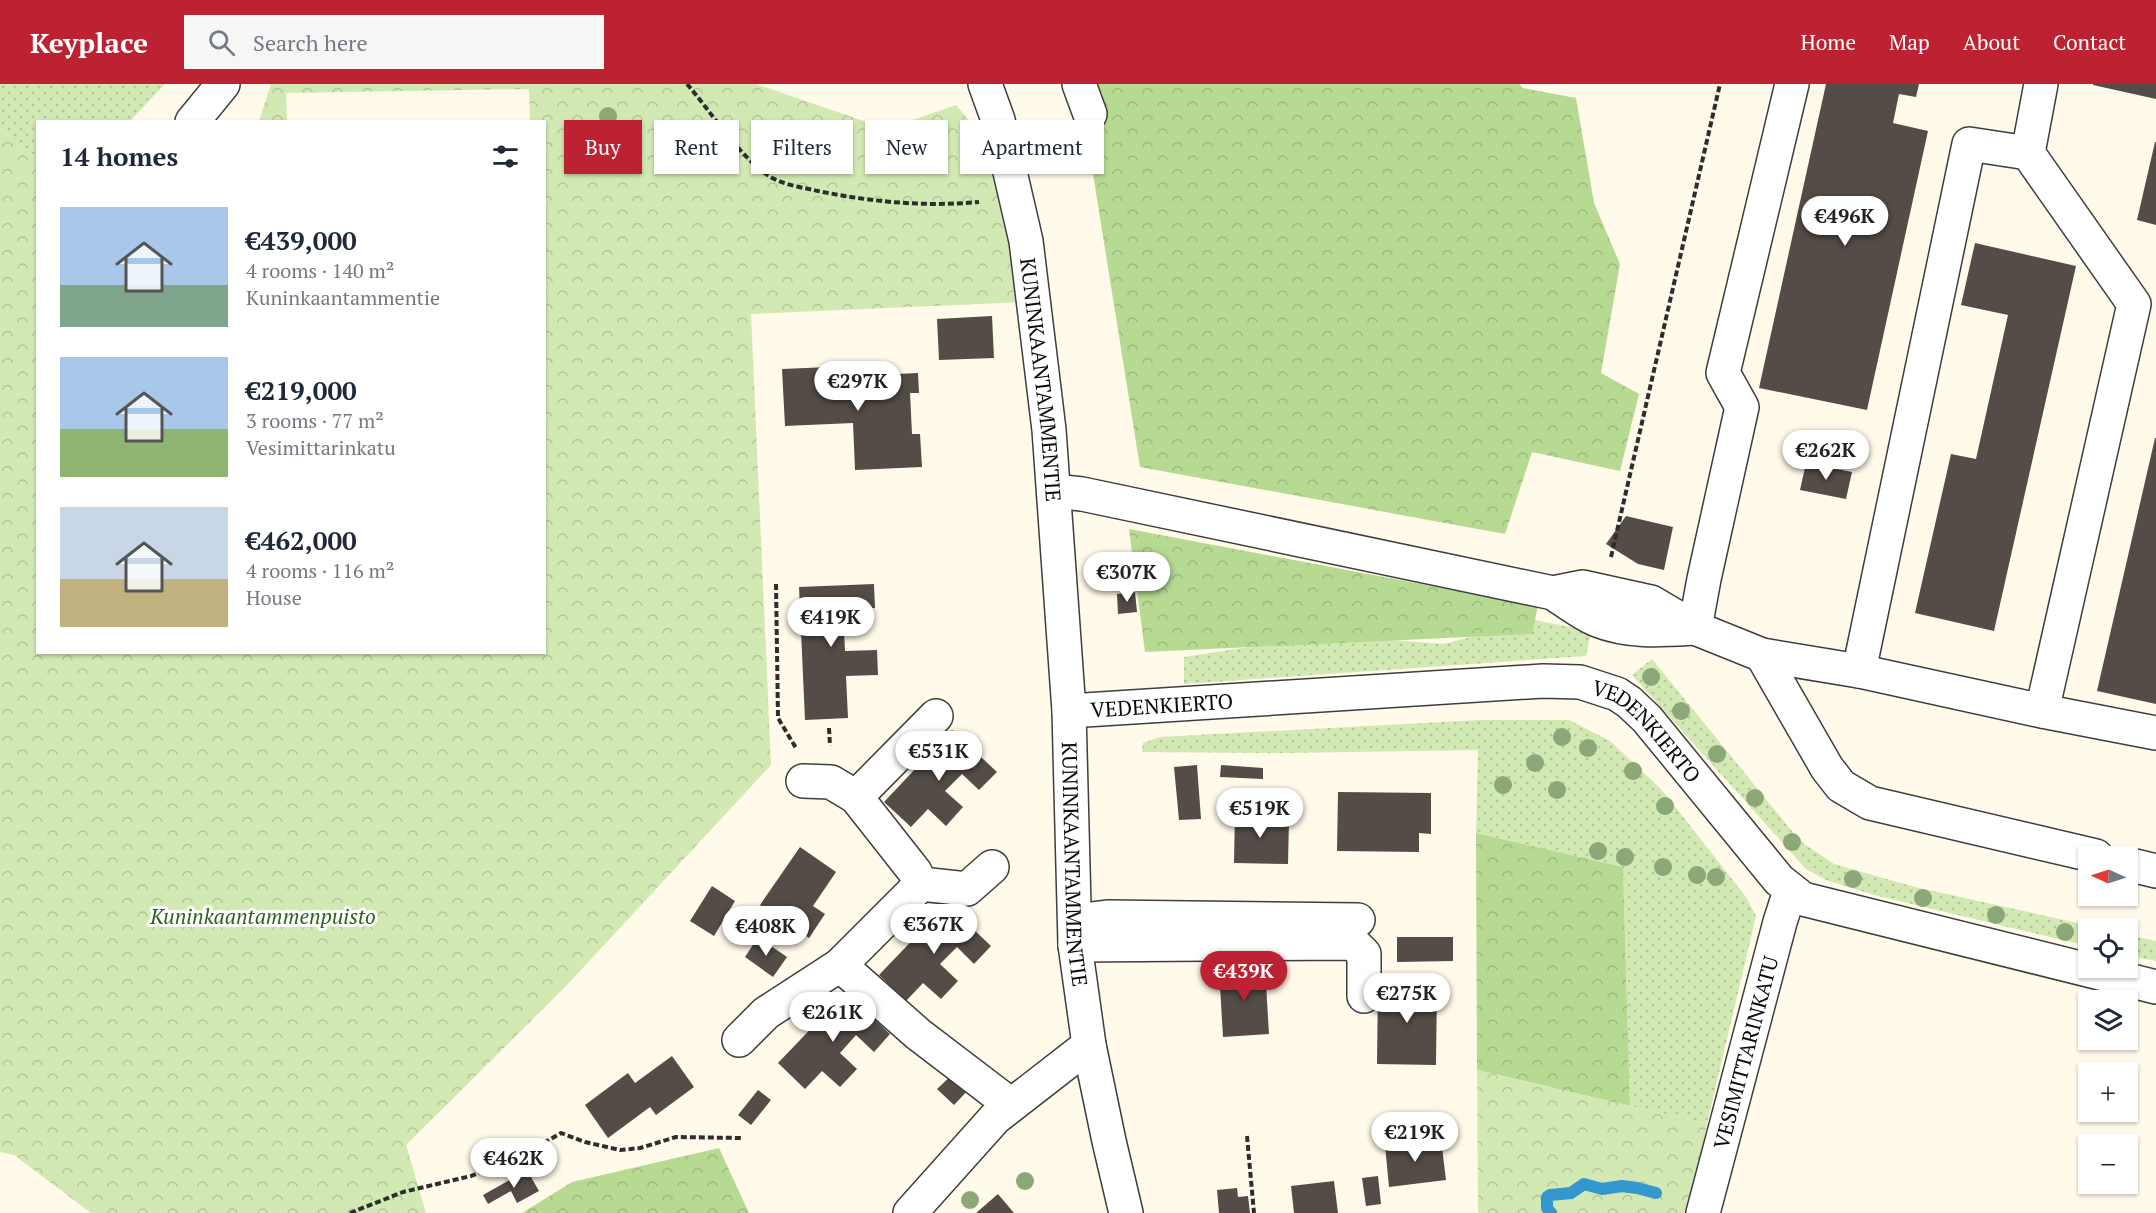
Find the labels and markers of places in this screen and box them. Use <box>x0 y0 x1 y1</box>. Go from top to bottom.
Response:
pin: €496K <box>1803 196 1887 247</box>
pin: €297K <box>816 361 900 412</box>
pin: €262K <box>1784 430 1868 481</box>
pin: €307K <box>1085 552 1169 603</box>
pin: €419K <box>789 597 873 648</box>
pin: €531K <box>897 731 981 782</box>
pin: €519K <box>1218 788 1302 839</box>
pin: €367K <box>892 904 976 955</box>
pin: €408K <box>724 906 808 957</box>
pin: €439K <box>1202 951 1286 1002</box>
pin: €275K <box>1365 973 1449 1024</box>
pin: €261K <box>791 992 875 1043</box>
pin: €219K <box>1373 1112 1457 1163</box>
pin: €462K <box>472 1138 556 1189</box>

